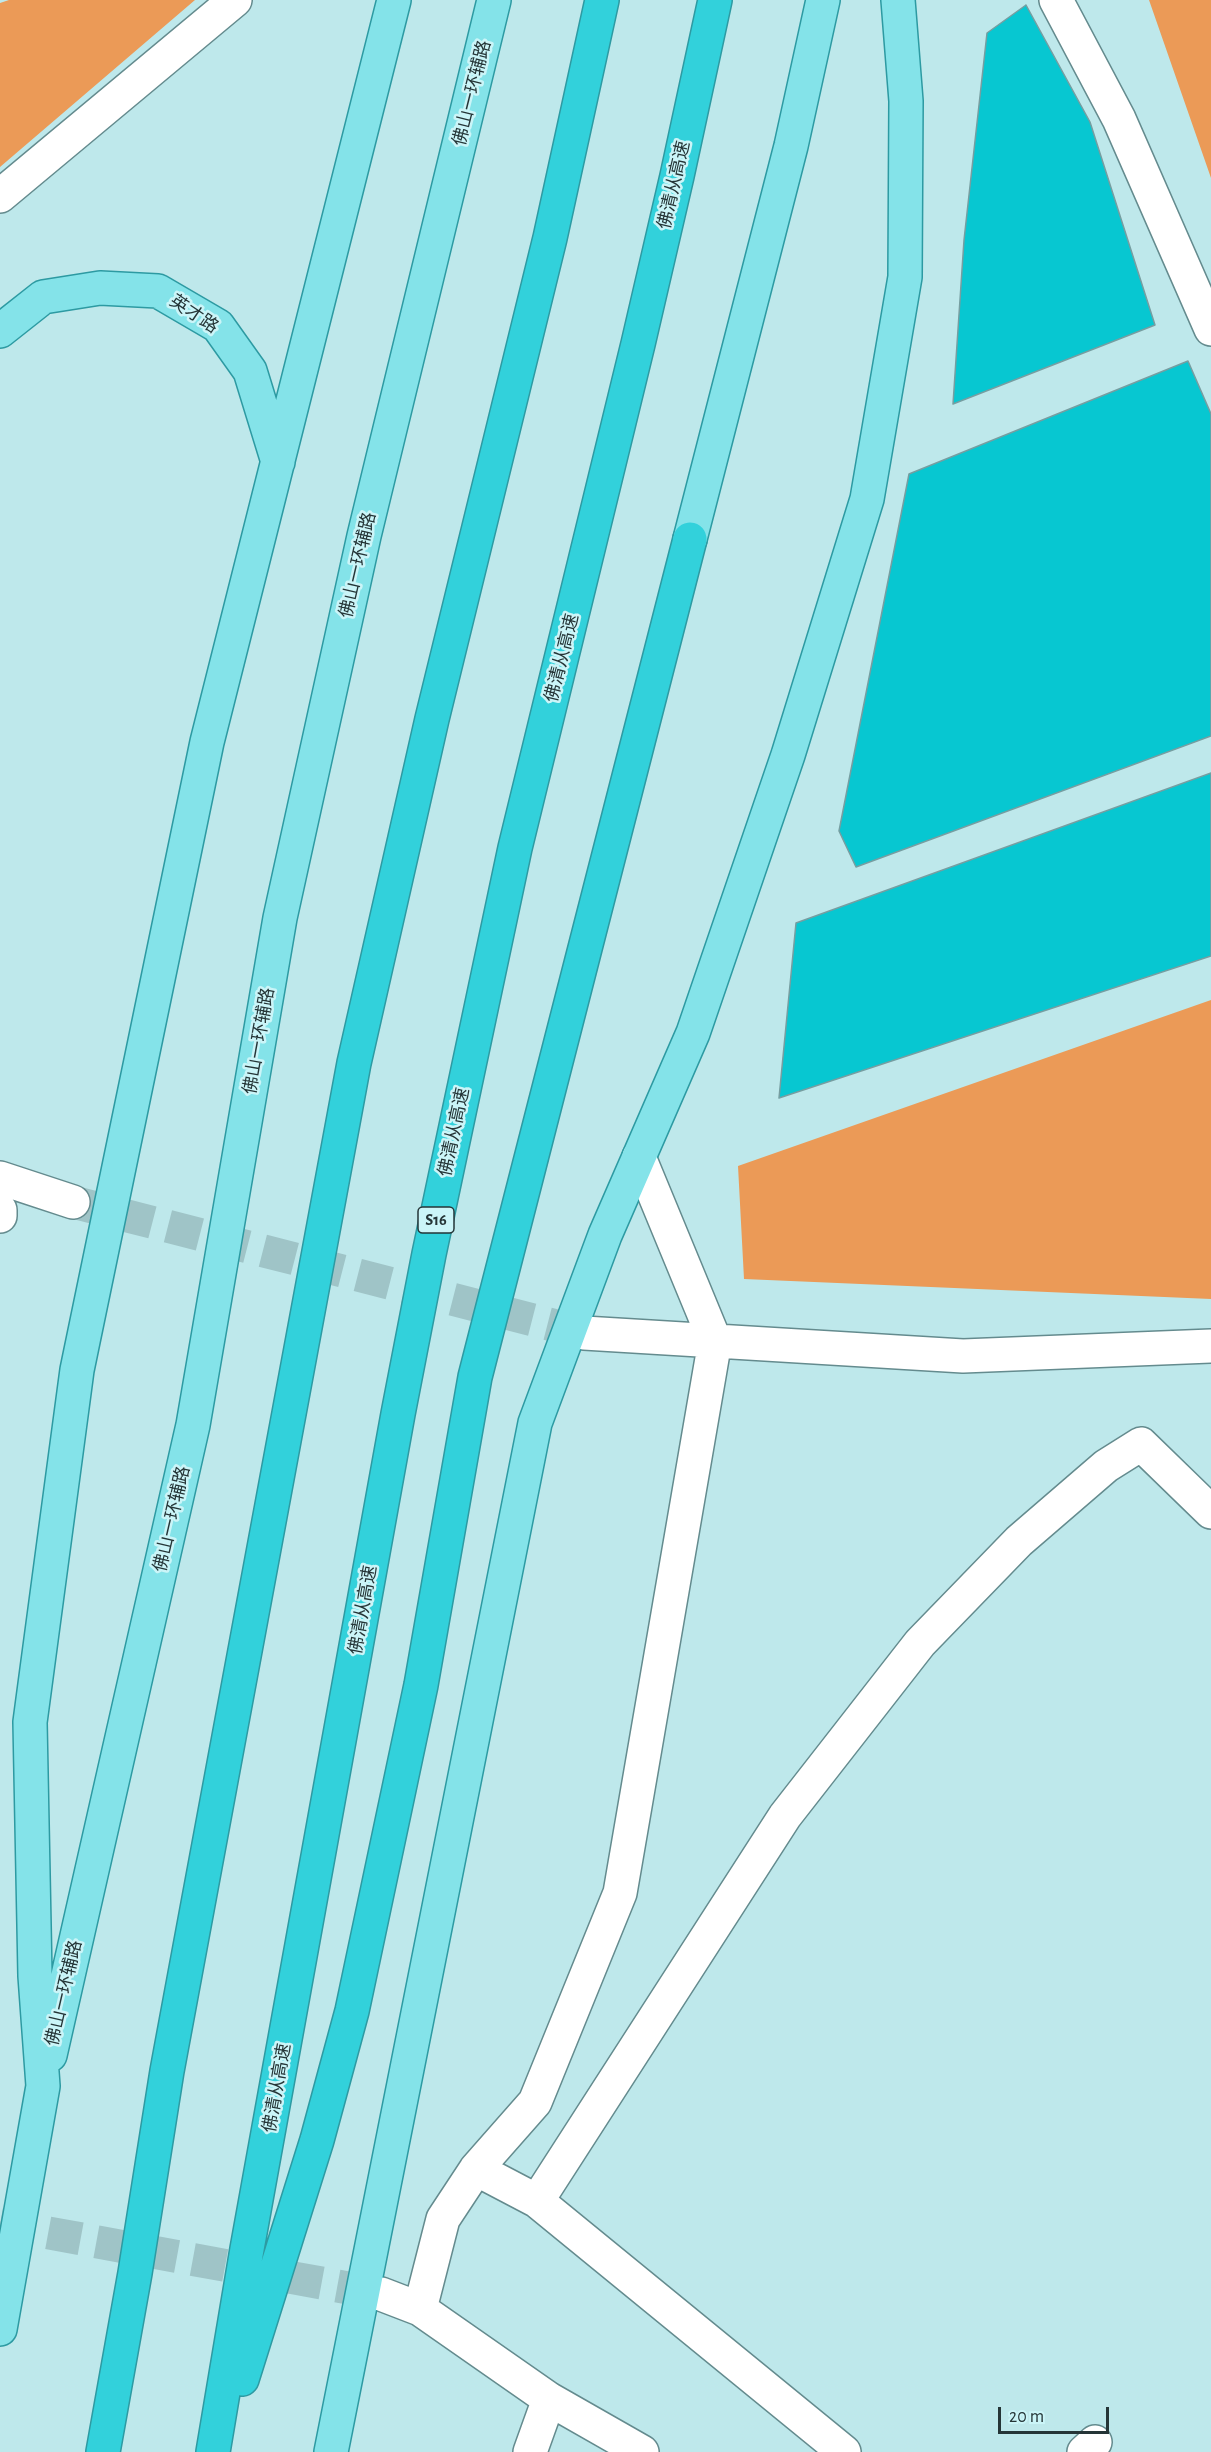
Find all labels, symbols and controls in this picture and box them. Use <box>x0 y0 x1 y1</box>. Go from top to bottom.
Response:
street label: 佛山一环辅路 <box>448 38 496 148</box>
street label: 佛清从高速 <box>653 139 695 231</box>
street label: 英才路 <box>166 290 222 338</box>
street label: 佛山一环辅路 <box>335 510 381 620</box>
street label: 佛清从高速 <box>541 612 583 704</box>
street label: 佛山一环辅路 <box>239 986 279 1096</box>
street label: 佛清从高速 <box>434 1086 474 1178</box>
road number: S16 <box>418 1207 454 1233</box>
street label: 佛山一环辅路 <box>149 1464 195 1574</box>
street label: 佛清从高速 <box>345 1564 381 1656</box>
street label: 佛山一环辅路 <box>41 1938 87 2048</box>
street label: 佛清从高速 <box>259 2042 295 2134</box>
scale bar <box>1001 2395 1112 2433</box>
text: 20 m <box>1009 2408 1044 2426</box>

